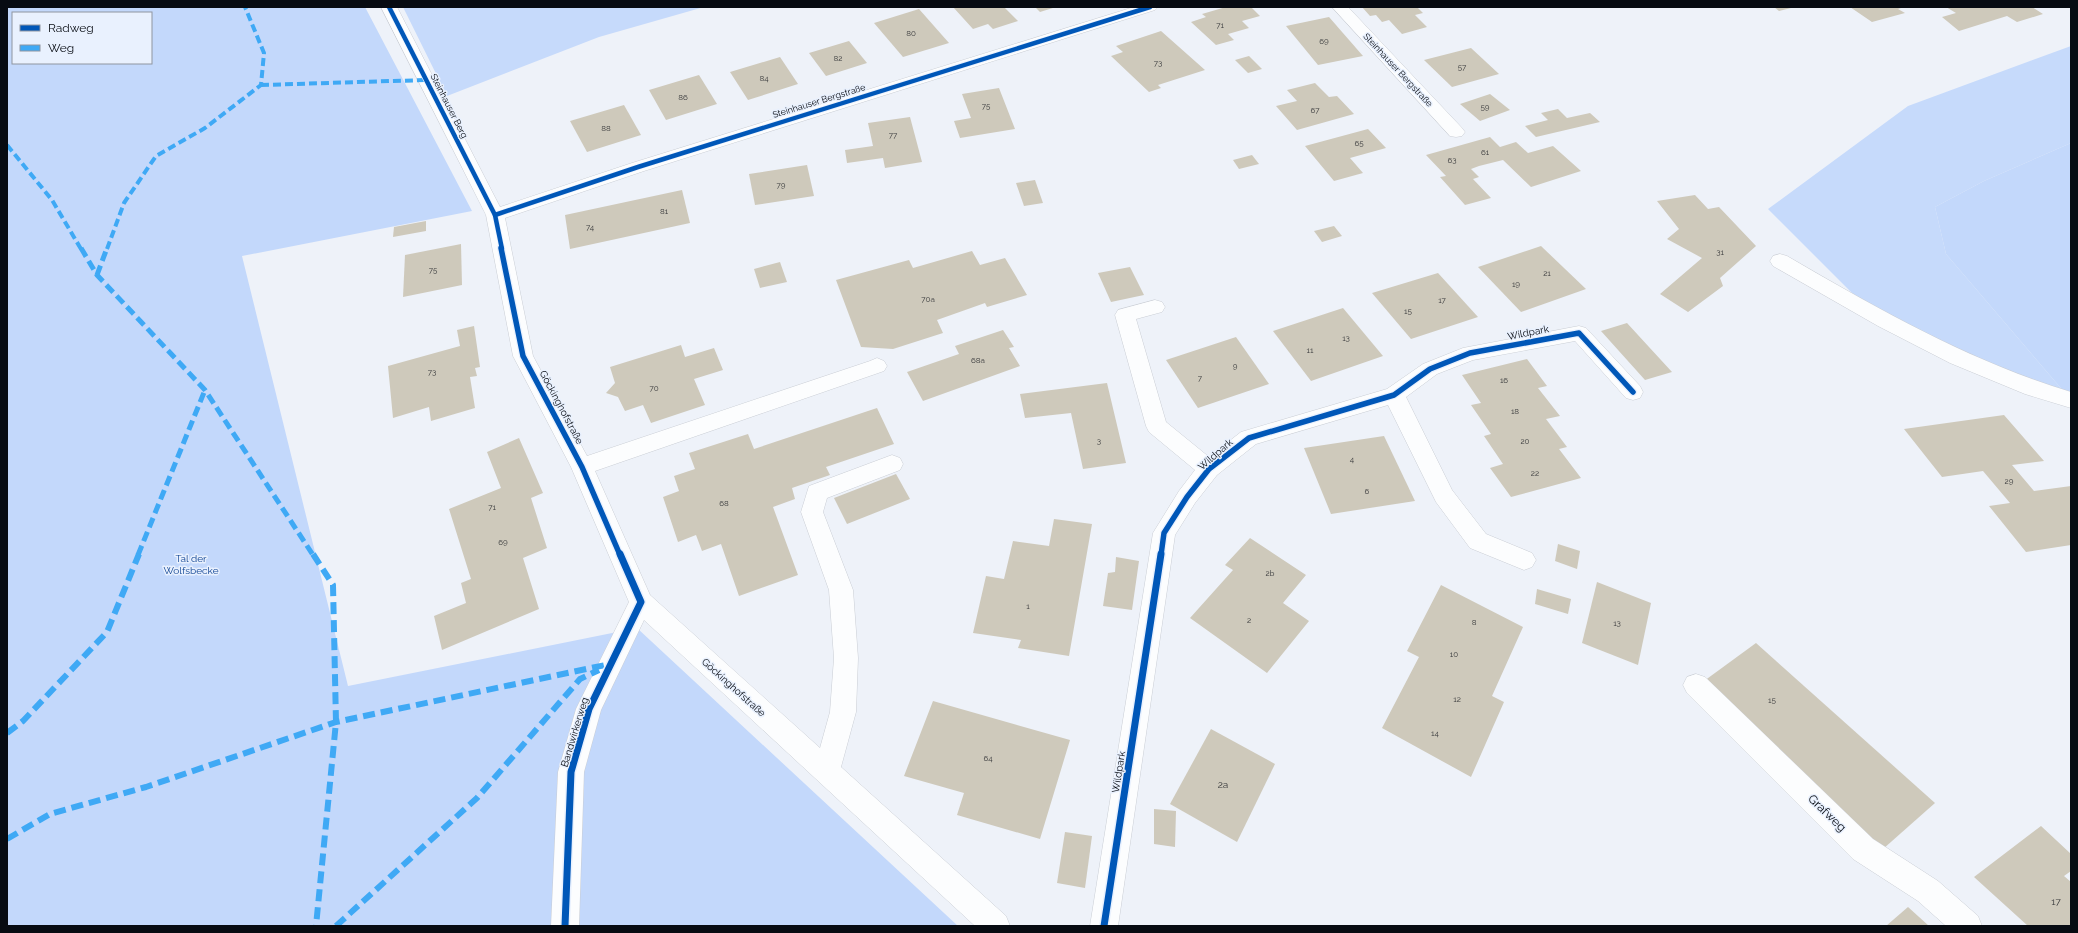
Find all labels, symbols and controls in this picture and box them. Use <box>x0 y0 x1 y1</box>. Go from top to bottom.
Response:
legend <box>12 12 152 64</box>
house number: 71 <box>1216 20 1224 30</box>
text: Radweg <box>48 21 94 35</box>
house number: 80 <box>906 28 916 38</box>
street label: Steinhauser Bergstraße <box>1361 31 1435 109</box>
house number: 69 <box>1319 36 1329 46</box>
text: Weg <box>48 41 74 55</box>
house number: 82 <box>834 53 842 63</box>
house number: 73 <box>1154 58 1162 68</box>
house number: 57 <box>1458 62 1467 72</box>
street label: Steinhauser Berg <box>428 72 470 140</box>
house number: 84 <box>759 73 769 83</box>
street label: Steinhauser Bergstraße <box>771 82 867 120</box>
house number: 86 <box>678 92 688 102</box>
house number: 75 <box>982 101 991 111</box>
house number: 59 <box>1480 102 1490 112</box>
house number: 67 <box>1310 105 1320 115</box>
house number: 88 <box>601 123 611 133</box>
house number: 77 <box>889 130 898 140</box>
house number: 65 <box>1354 138 1364 148</box>
house number: 61 <box>1481 147 1490 157</box>
house number: 63 <box>1447 155 1457 165</box>
house number: 79 <box>777 180 786 190</box>
house number: 81 <box>660 206 669 216</box>
house number: 74 <box>586 222 595 232</box>
house number: 31 <box>1716 247 1724 257</box>
house number: 75 <box>429 265 438 275</box>
house number: 21 <box>1543 268 1551 278</box>
house number: 19 <box>1512 279 1520 289</box>
house number: 70a <box>921 294 935 304</box>
house number: 17 <box>1438 295 1447 305</box>
house number: 15 <box>1404 306 1413 316</box>
street label: Wildpark <box>1506 323 1550 342</box>
house number: 13 <box>1342 333 1350 343</box>
house number: 11 <box>1307 345 1314 355</box>
house number: 68a <box>971 355 985 365</box>
house number: 9 <box>1233 361 1238 371</box>
house number: 73 <box>428 367 436 377</box>
street label: Göckinghofstraße <box>538 369 586 446</box>
house number: 7 <box>1198 373 1203 383</box>
house number: 16 <box>1500 375 1508 385</box>
house number: 70 <box>649 383 659 393</box>
house number: 18 <box>1511 406 1519 416</box>
house number: 3 <box>1097 436 1101 446</box>
street label: Wildpark <box>1196 436 1235 472</box>
house number: 20 <box>1520 436 1530 446</box>
house number: 4 <box>1350 454 1355 464</box>
house number: 22 <box>1531 468 1539 478</box>
house number: 29 <box>2005 476 2014 486</box>
house number: 6 <box>1365 486 1370 496</box>
house number: 68 <box>719 498 729 508</box>
house number: 71 <box>488 502 496 512</box>
house number: 69 <box>498 537 508 547</box>
park label: Tal der Wolfsbecke <box>163 553 219 576</box>
house number: 2b <box>1265 568 1275 578</box>
house number: 1 <box>1026 601 1030 611</box>
house number: 2 <box>1247 615 1251 625</box>
house number: 8 <box>1472 617 1477 627</box>
house number: 13 <box>1613 618 1621 628</box>
house number: 10 <box>1450 649 1458 659</box>
street label: Göckinghofstraße <box>700 656 768 719</box>
house number: 12 <box>1453 694 1461 704</box>
house number: 15 <box>1768 695 1777 705</box>
street label: Bandwirkerweg <box>559 696 590 768</box>
house number: 14 <box>1431 728 1440 738</box>
street label: Wildpark <box>1110 750 1127 794</box>
house number: 64 <box>983 753 993 763</box>
house number: 2a <box>1218 779 1228 790</box>
street label: Grafweg <box>1805 792 1849 834</box>
house number: 17 <box>2051 896 2061 907</box>

